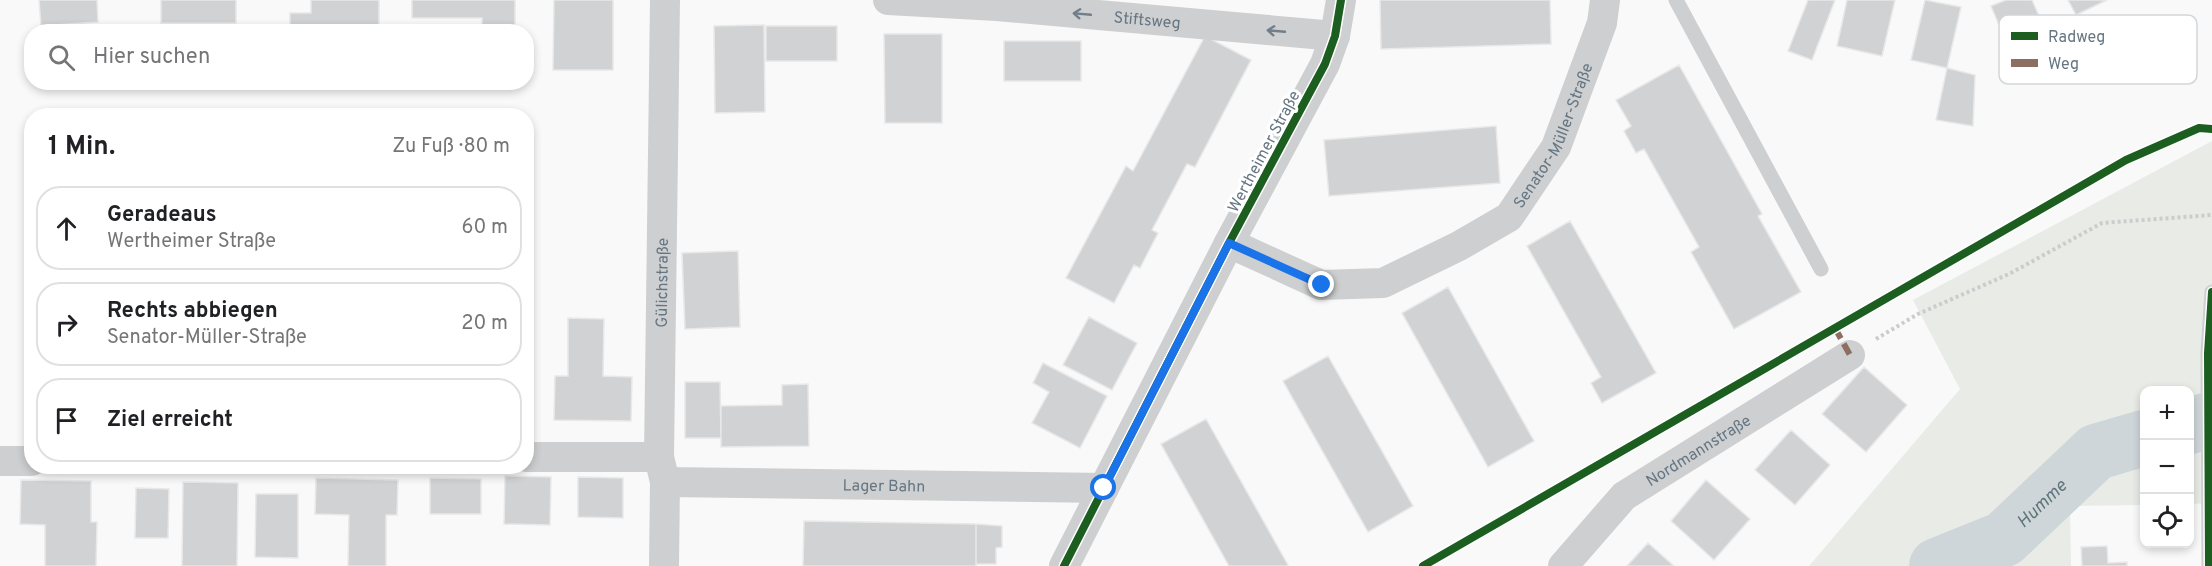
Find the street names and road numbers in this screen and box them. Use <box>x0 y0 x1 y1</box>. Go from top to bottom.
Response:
street label: Stiftsweg <box>1113 8 1181 34</box>
street label: Senator-Müller-Straße <box>1510 61 1598 212</box>
street label: Wertheimer Straße <box>1224 88 1305 216</box>
street label: Gülichstraße <box>653 238 674 328</box>
street label: Nordmannstraße <box>1643 411 1755 492</box>
street label: Lager Bahn <box>843 476 925 498</box>

